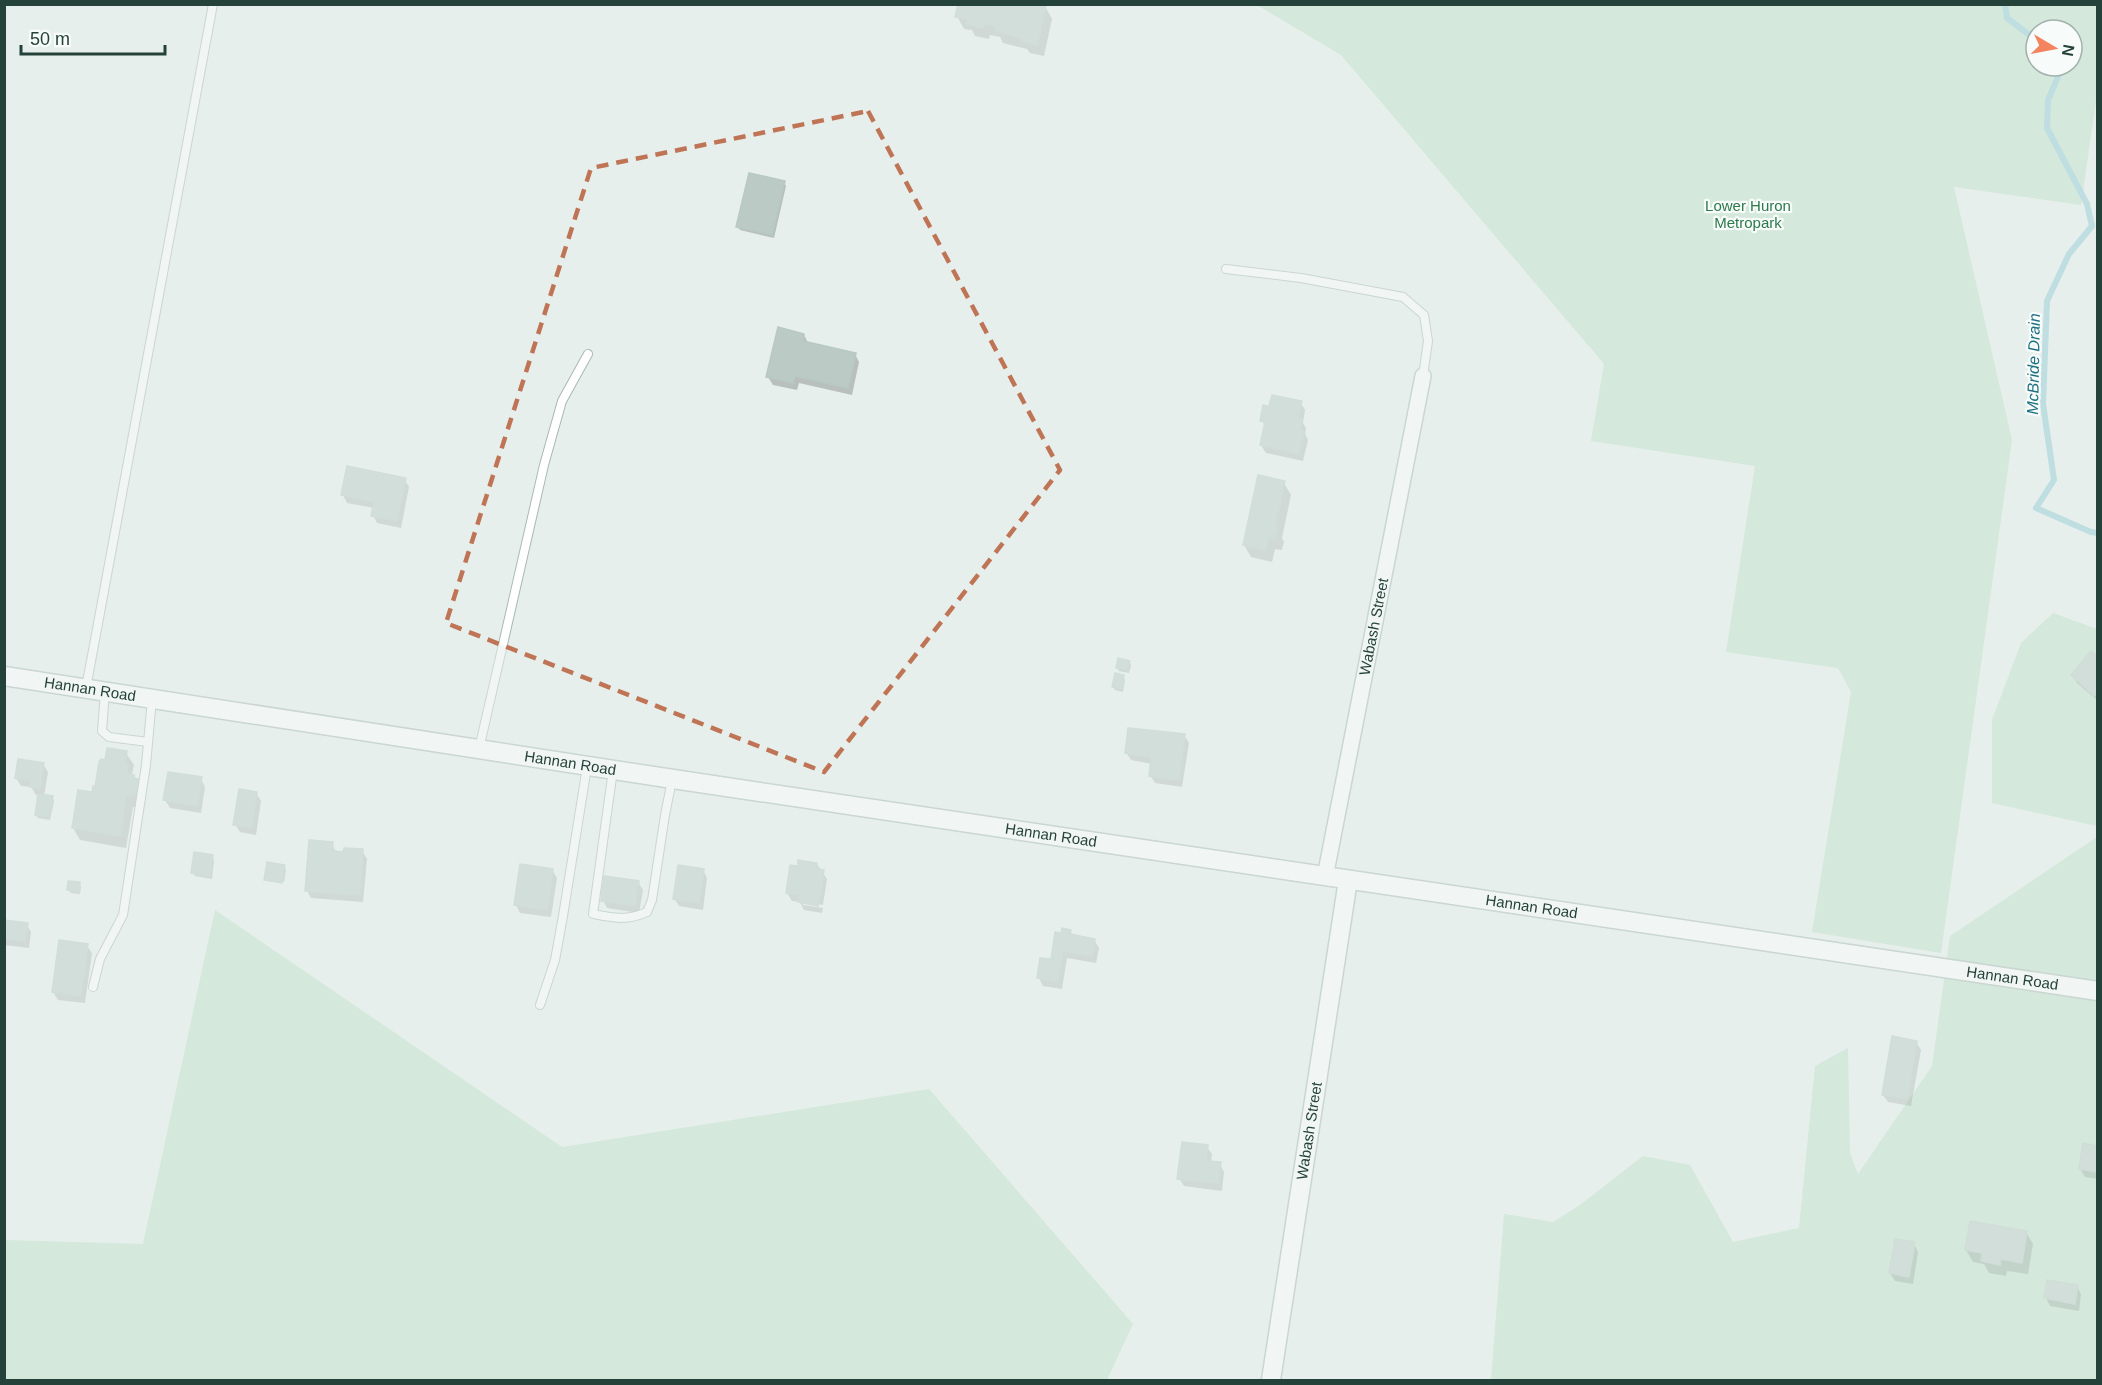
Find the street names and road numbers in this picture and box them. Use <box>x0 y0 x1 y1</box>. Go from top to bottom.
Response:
street label: Wabash Street <box>1356 576 1391 677</box>
street label: Hannan Road <box>43 673 137 704</box>
street label: Hannan Road <box>523 747 617 778</box>
street label: Hannan Road <box>1004 820 1098 850</box>
street label: Hannan Road <box>1485 891 1579 921</box>
street label: Hannan Road <box>1965 963 2060 993</box>
street label: Wabash Street <box>1293 1080 1325 1181</box>

